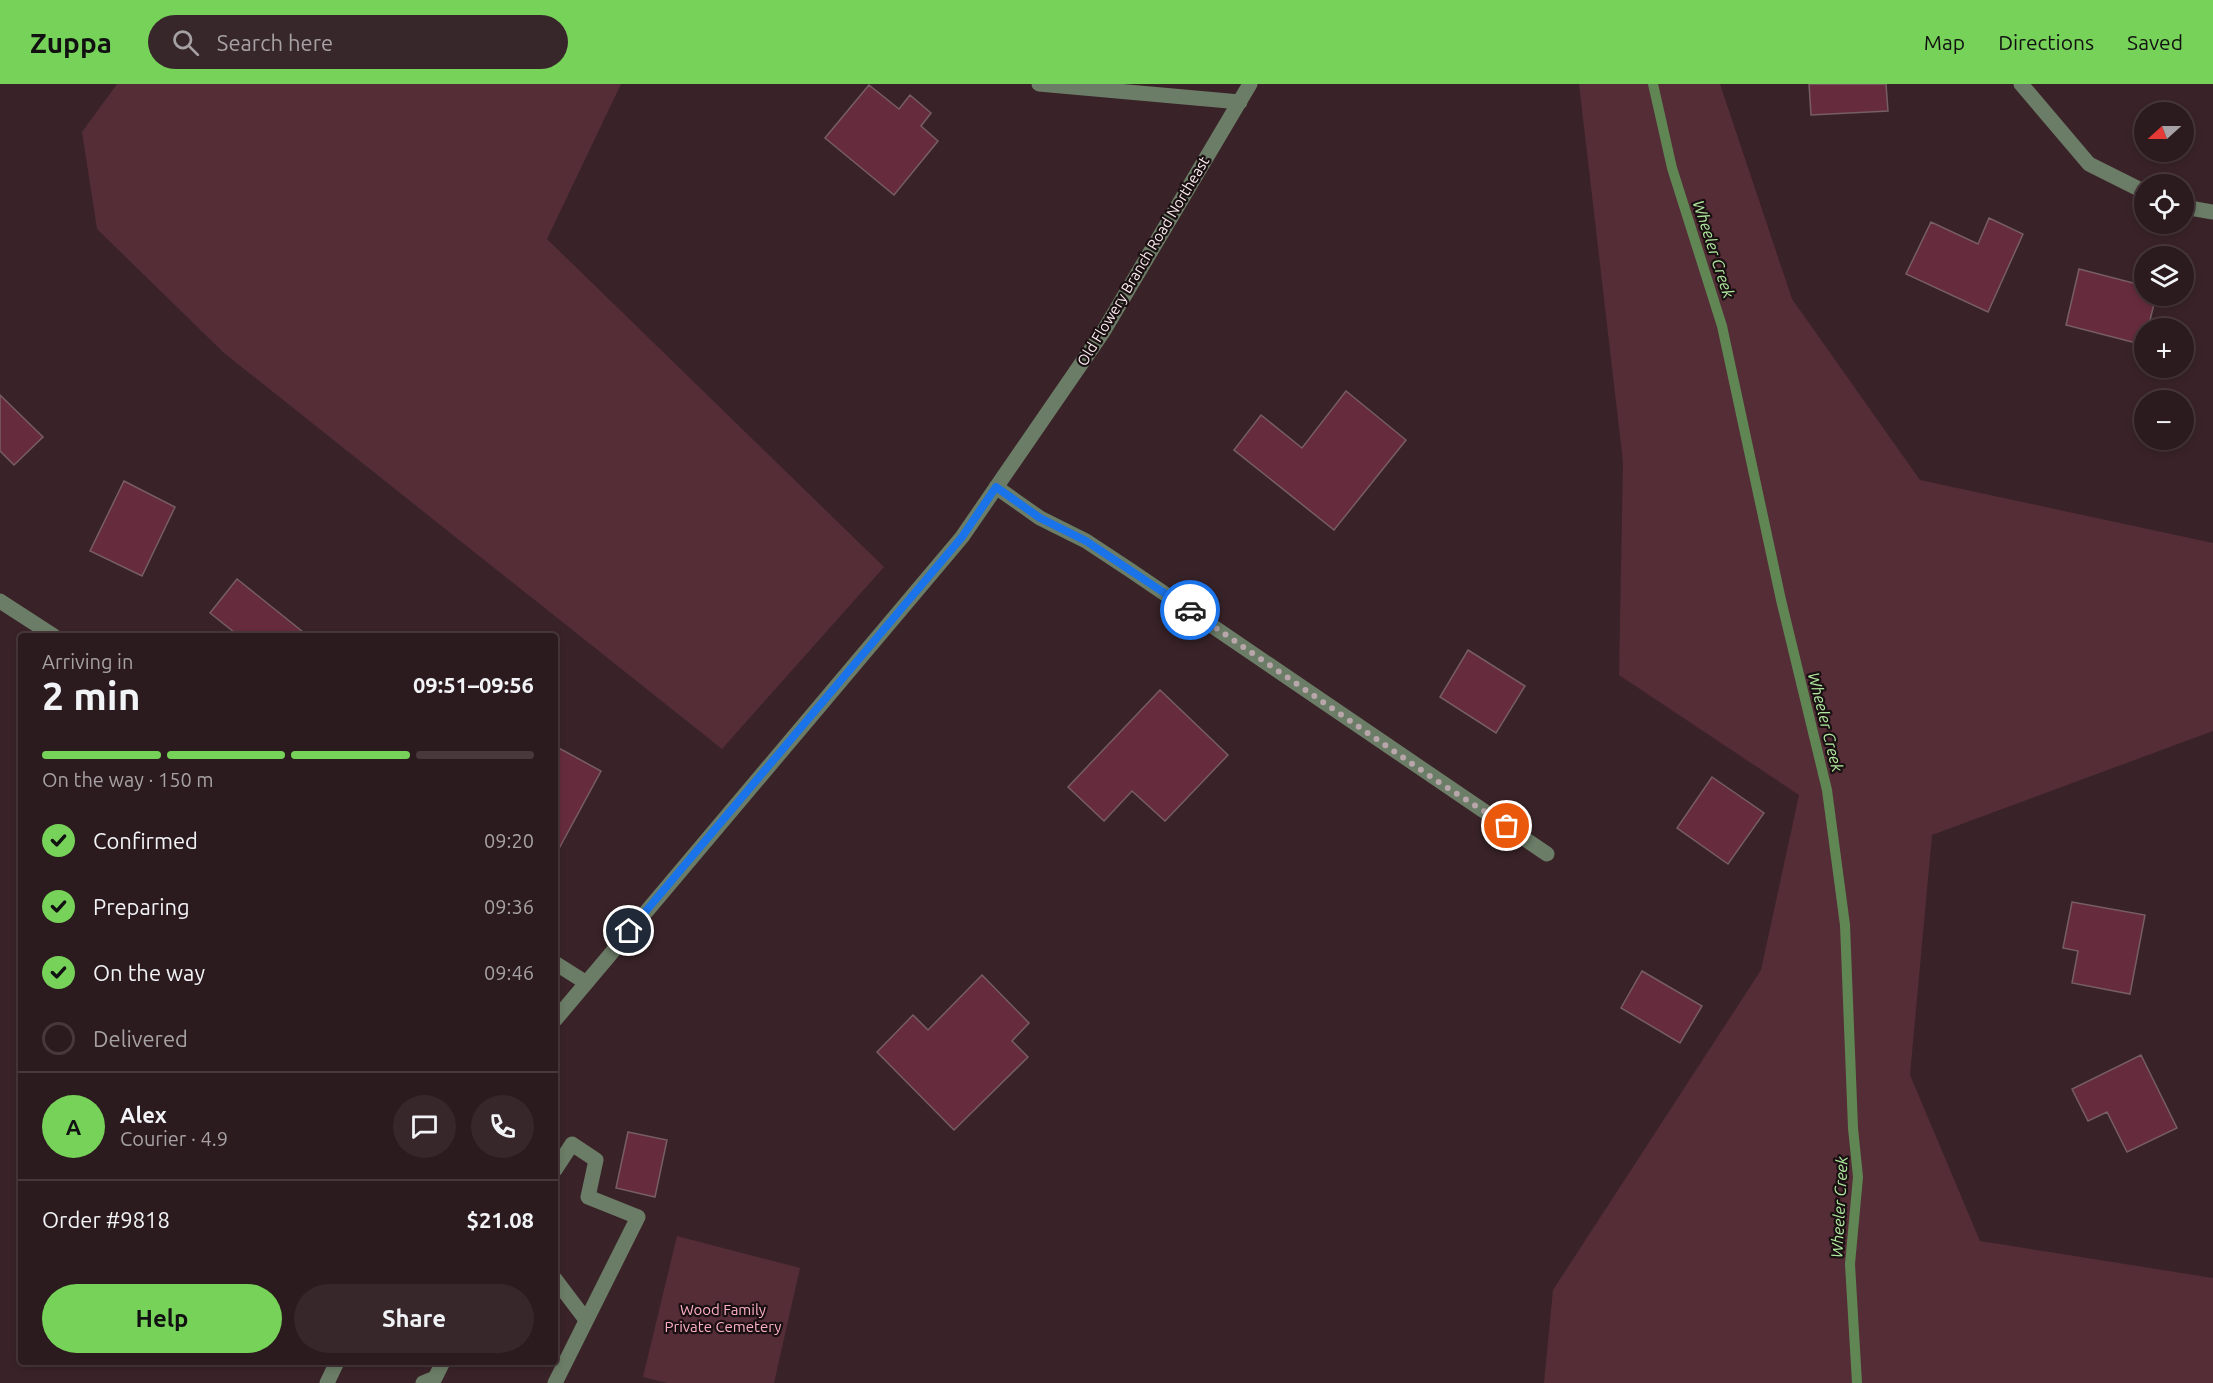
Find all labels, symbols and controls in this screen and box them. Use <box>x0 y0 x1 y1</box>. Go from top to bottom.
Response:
search box <box>148 15 568 69</box>
icon: search <box>169 26 202 59</box>
text: Zuppa <box>30 27 112 58</box>
text: Search here <box>217 30 333 55</box>
text: Map <box>1924 30 1965 54</box>
text: Directions <box>1998 30 2094 54</box>
text: Saved <box>2127 30 2183 54</box>
north arrow <box>2134 102 2194 162</box>
map controls <box>2134 102 2194 450</box>
street label: Old Flowery Branch Road Northeast <box>1074 153 1213 369</box>
button: locate <box>2134 174 2194 234</box>
water label: Wheeler Creek <box>1690 198 1739 301</box>
button: layers <box>2134 246 2194 306</box>
button: + <box>2134 318 2194 378</box>
button: − <box>2134 390 2194 450</box>
courier <box>1160 580 1220 640</box>
icon: car <box>1174 594 1207 627</box>
text: Arriving in <box>42 650 133 673</box>
water label: Wheeler Creek <box>1805 670 1847 774</box>
text: 09:51–09:56 <box>413 672 534 697</box>
text: 2 min <box>42 674 141 717</box>
text: On the way · 150 m <box>42 768 214 791</box>
pin <box>1481 800 1532 851</box>
icon: bag <box>1490 809 1523 842</box>
icon: check <box>42 824 75 857</box>
text: Confirmed <box>93 828 198 853</box>
text: 09:20 <box>484 829 534 852</box>
icon: check <box>42 890 75 923</box>
text: Preparing <box>93 894 190 919</box>
text: 09:36 <box>484 895 534 918</box>
pin <box>603 905 654 956</box>
icon: home <box>612 914 645 947</box>
icon: check <box>42 956 75 989</box>
text: On the way <box>93 960 205 985</box>
text: 09:46 <box>484 961 534 984</box>
text: Delivered <box>93 1026 188 1051</box>
button: chat <box>393 1095 456 1158</box>
button: phone <box>471 1095 534 1158</box>
text: Alex <box>120 1102 167 1127</box>
text: A <box>66 1114 81 1139</box>
text: Courier · 4.9 <box>120 1127 228 1150</box>
water label: Wheeler Creek <box>1827 1155 1851 1258</box>
text: Order #9818 <box>42 1207 170 1232</box>
text: $21.08 <box>467 1207 534 1232</box>
button: Help <box>42 1284 282 1353</box>
button: Share <box>294 1284 534 1353</box>
park label: Wood Family Private Cemetery <box>665 1301 781 1335</box>

